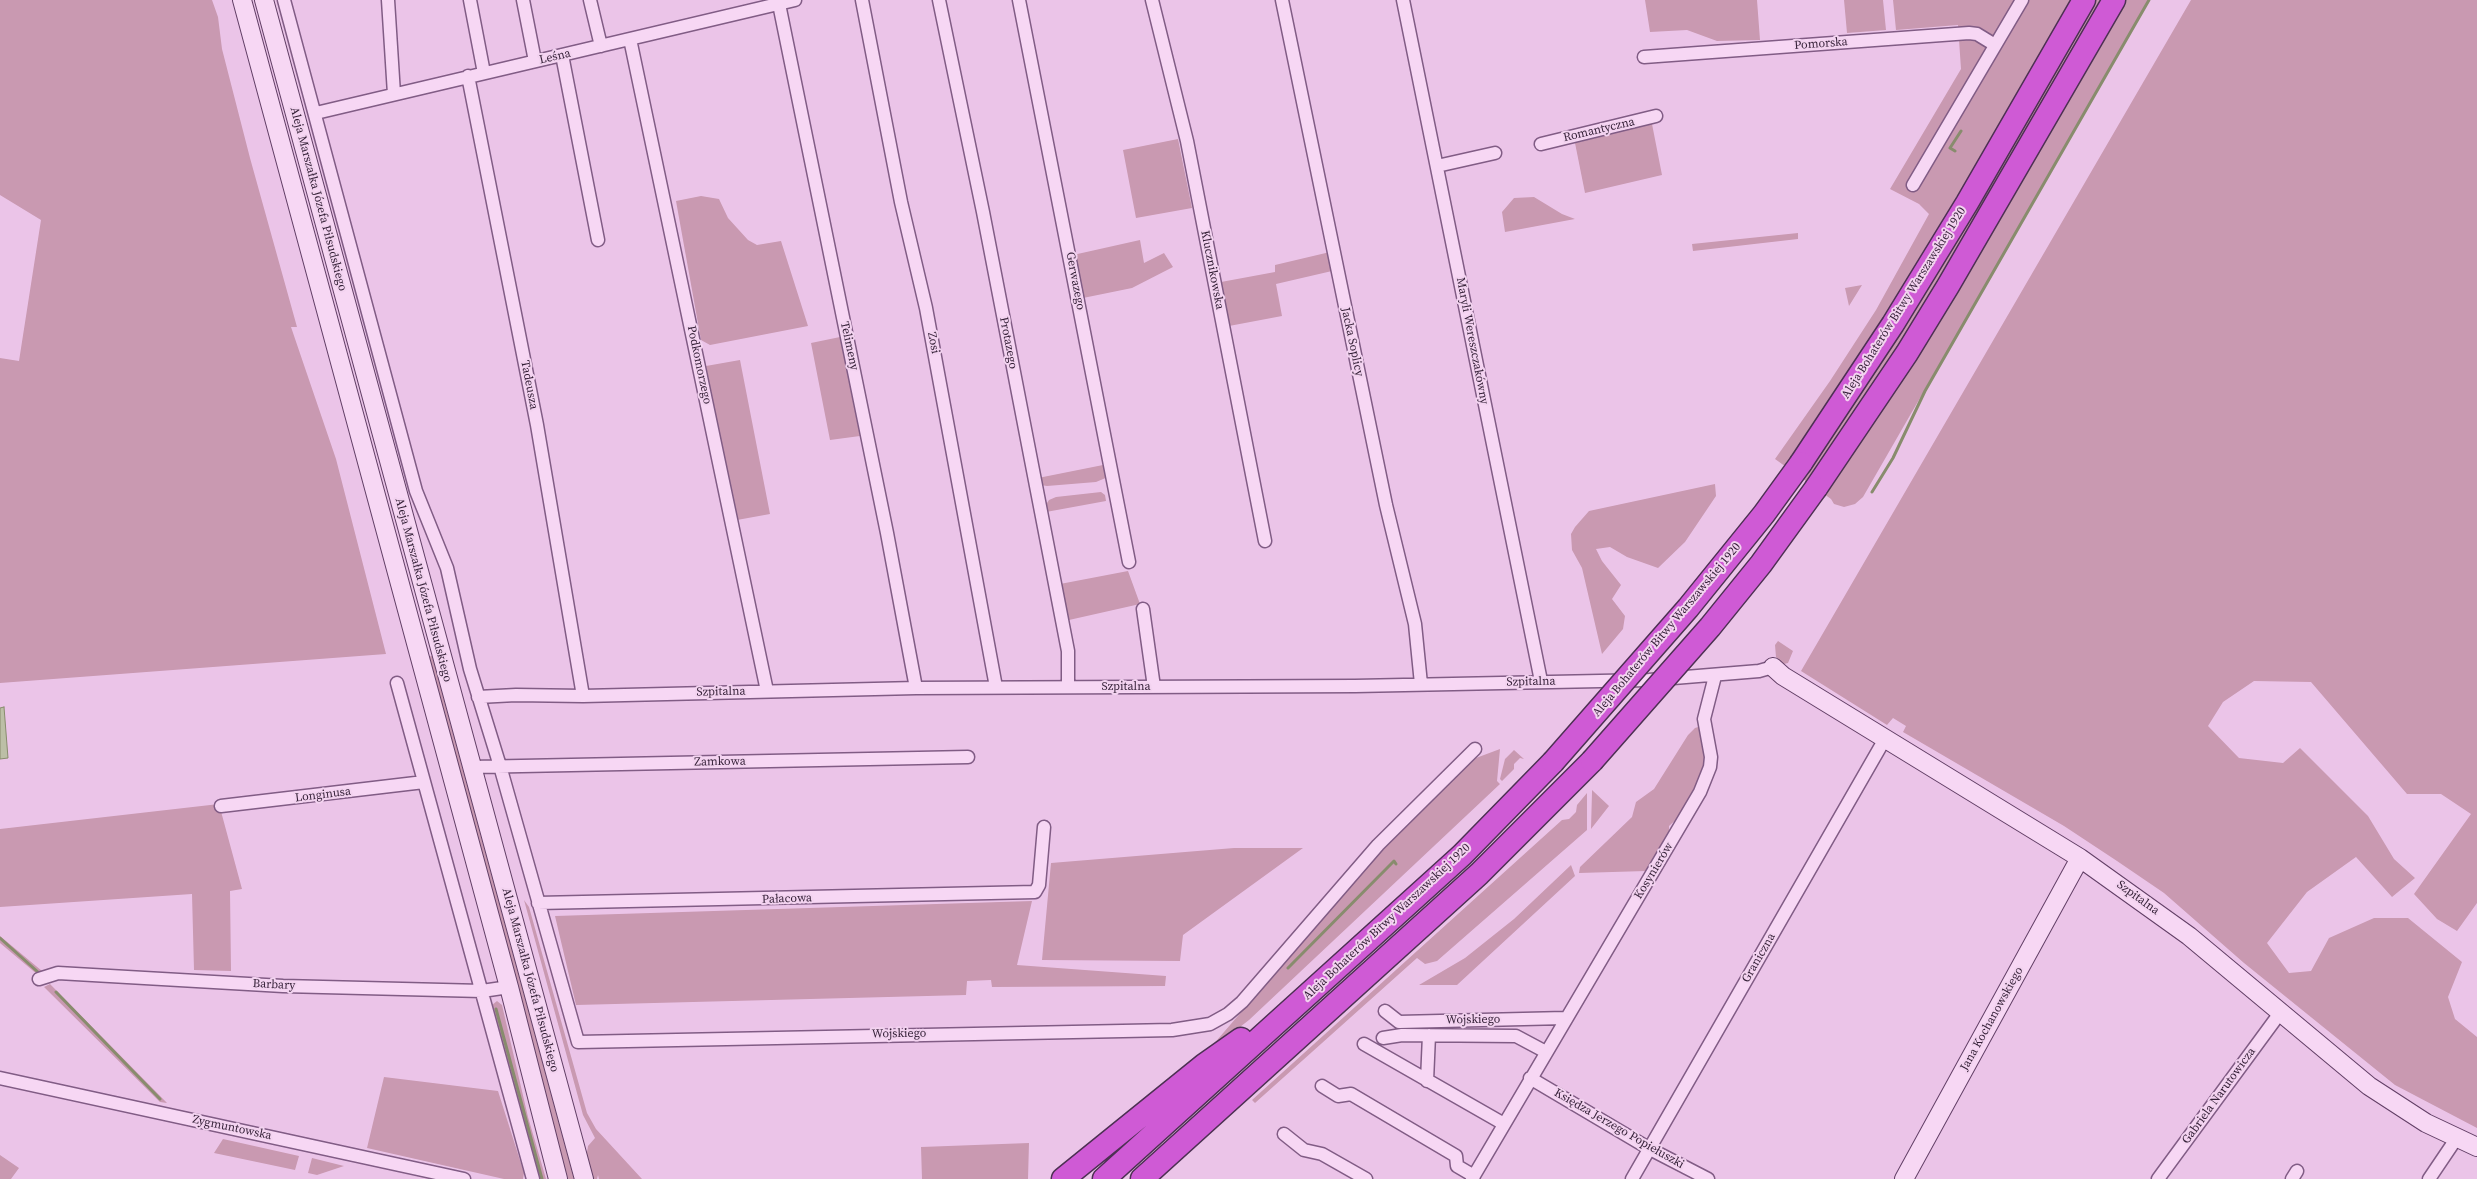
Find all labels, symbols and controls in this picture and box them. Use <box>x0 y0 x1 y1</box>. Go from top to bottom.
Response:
street label: Pomorska <box>1794 35 1848 53</box>
street label: Leśna <box>538 46 572 68</box>
street label: Aleja Marszałka Józefa Piłsudskiego <box>286 105 350 293</box>
street label: Romantyczna <box>1562 115 1636 145</box>
street label: Aleja Bohaterów Bitwy Warszawskiej 1920 <box>1839 205 1969 401</box>
street label: Klucznikowska <box>1197 229 1227 311</box>
street label: Gerwazego <box>1062 251 1088 311</box>
street label: Maryli Wereszczakówny <box>1453 276 1491 406</box>
street label: Jacka Soplicy <box>1338 306 1366 378</box>
street label: Protazego <box>996 316 1020 370</box>
street label: Telimeny <box>837 320 861 372</box>
street label: Podkomorzego <box>684 324 714 406</box>
street label: Zosi <box>924 331 942 355</box>
street label: Tadeusza <box>517 359 541 411</box>
street label: Aleja Marszałka Józefa Piłsudskiego <box>391 496 455 684</box>
street label: Aleja Bohaterów Bitwy Warszawskiej 1920 <box>1590 540 1744 720</box>
street label: Szpitalna <box>1506 674 1556 690</box>
street label: Szpitalna <box>1101 680 1151 694</box>
street label: Szpitalna <box>696 684 746 700</box>
street label: Zamkowa <box>694 754 746 770</box>
street label: Longinusa <box>294 784 352 806</box>
street label: Kosynierów <box>1632 840 1676 902</box>
street label: Aleja Bohaterów Bitwy Warszawskiej 1920 <box>1301 841 1473 1003</box>
street label: Szpitalna <box>2114 878 2162 918</box>
street label: Aleja Marszałka Józefa Piłsudskiego <box>498 886 562 1074</box>
street label: Pałacowa <box>762 891 812 907</box>
street label: Graniczna <box>1739 931 1779 985</box>
street label: Jana Kochanowskiego <box>1957 964 2027 1074</box>
street label: Barbary <box>252 977 296 993</box>
street label: Wojskiego <box>1446 1012 1500 1028</box>
street label: Wojskiego <box>872 1026 926 1042</box>
street label: Gabriela Narutowicza <box>2179 1045 2259 1147</box>
street label: Księdza Jerzego Popiełuszki <box>1551 1086 1687 1172</box>
street label: Zygmuntowska <box>191 1113 273 1143</box>

